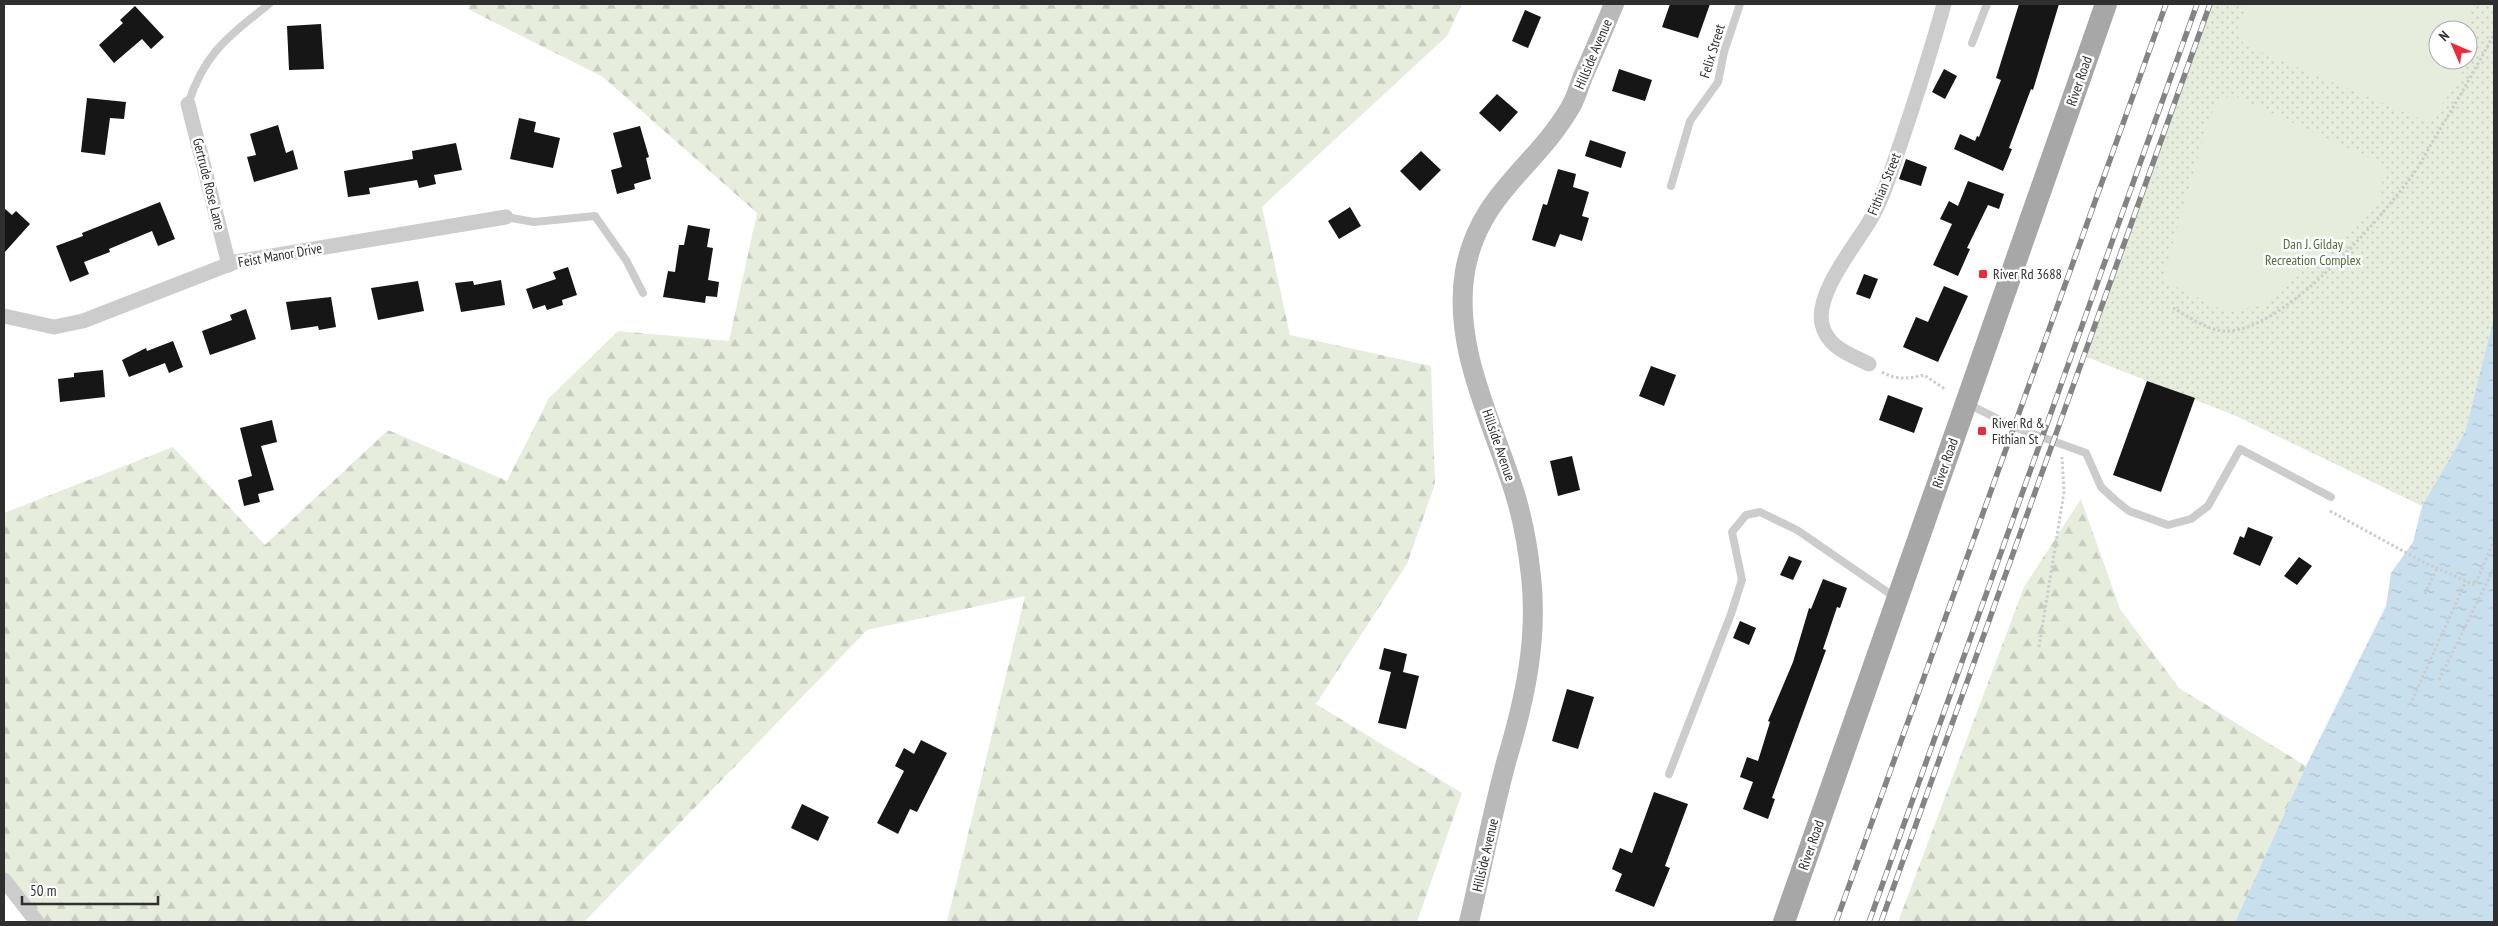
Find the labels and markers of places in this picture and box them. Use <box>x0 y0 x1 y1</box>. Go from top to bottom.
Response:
place label: River Rd 3688 <box>1993 265 2062 283</box>
marker: River Rd 3688 <box>1977 268 1989 280</box>
place label: River Rd & Fithian St <box>1992 414 2045 448</box>
marker: River Rd & Fithian St <box>1976 425 1988 437</box>

